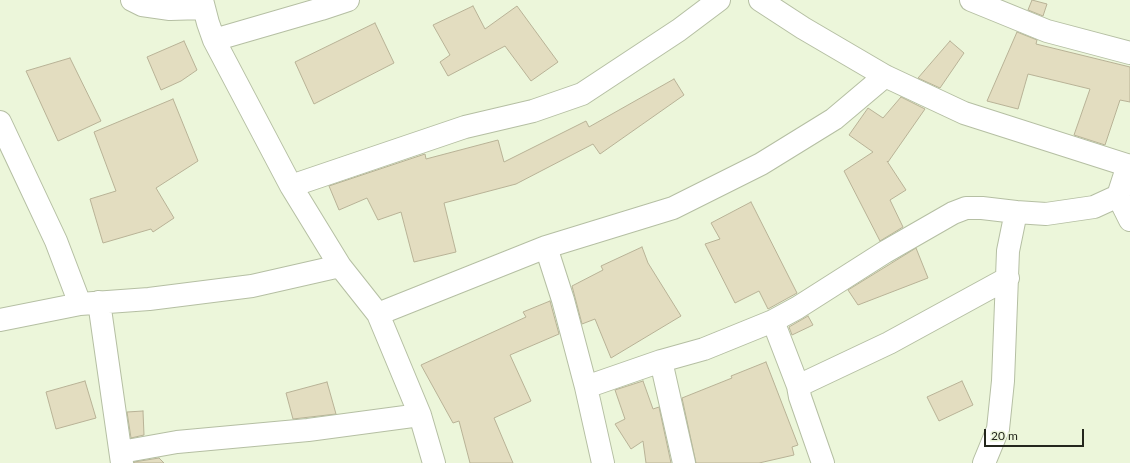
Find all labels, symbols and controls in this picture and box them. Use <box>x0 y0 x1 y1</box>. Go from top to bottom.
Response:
scale bar <box>986 421 1086 447</box>
text: 20 m <box>991 428 1018 443</box>

